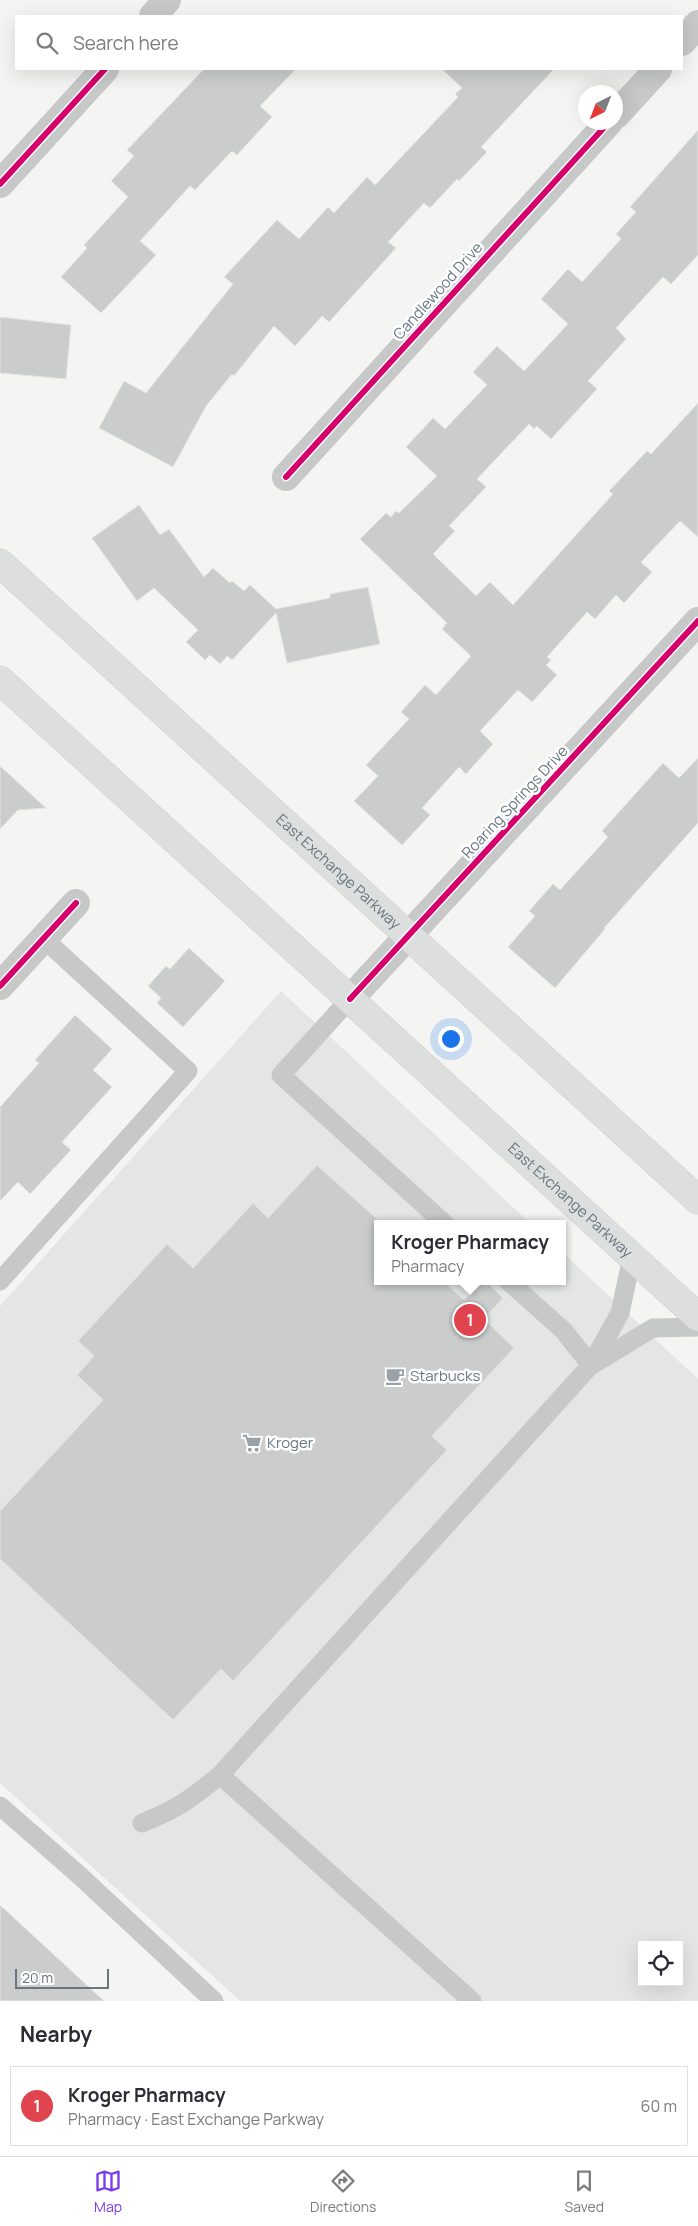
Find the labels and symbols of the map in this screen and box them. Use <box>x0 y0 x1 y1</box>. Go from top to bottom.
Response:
north arrow <box>578 85 623 130</box>
street label: Candlewood Drive <box>388 237 487 344</box>
street label: Roaring Springs Drive <box>457 741 573 863</box>
street label: East Exchange Parkway <box>272 809 406 934</box>
your location <box>438 1026 464 1052</box>
street label: East Exchange Parkway <box>504 1138 638 1262</box>
pin: 1 <box>454 1301 486 1339</box>
cafe icon: Starbucks <box>384 1365 406 1387</box>
place label: Starbucks <box>410 1365 480 1386</box>
supermarket icon: Kroger <box>241 1432 263 1454</box>
place label: Kroger <box>267 1432 314 1453</box>
scale bar <box>15 1966 109 1989</box>

